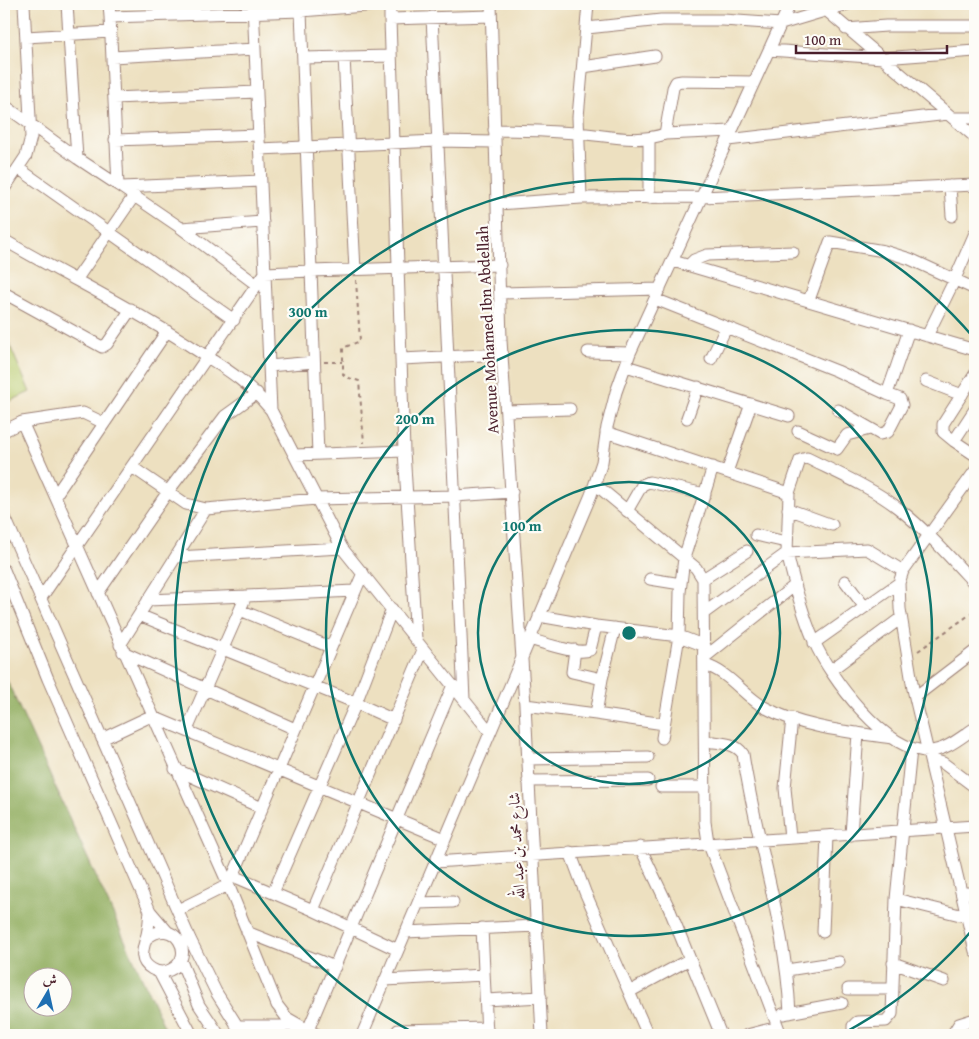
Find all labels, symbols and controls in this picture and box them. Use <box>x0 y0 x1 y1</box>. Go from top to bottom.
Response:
scale bar <box>796 22 948 54</box>
text: 100 m <box>804 29 842 50</box>
street label: Avenue Mohamed Ibn Abdellah <box>470 225 504 435</box>
text: 300 m <box>288 301 328 322</box>
text: 200 m <box>395 408 435 429</box>
text: 100 m <box>502 515 542 536</box>
centre of rings <box>620 624 638 642</box>
street label: شارع محمد بن عبد الله <box>501 792 533 900</box>
north arrow <box>22 966 72 1016</box>
text: ش <box>42 968 59 990</box>

